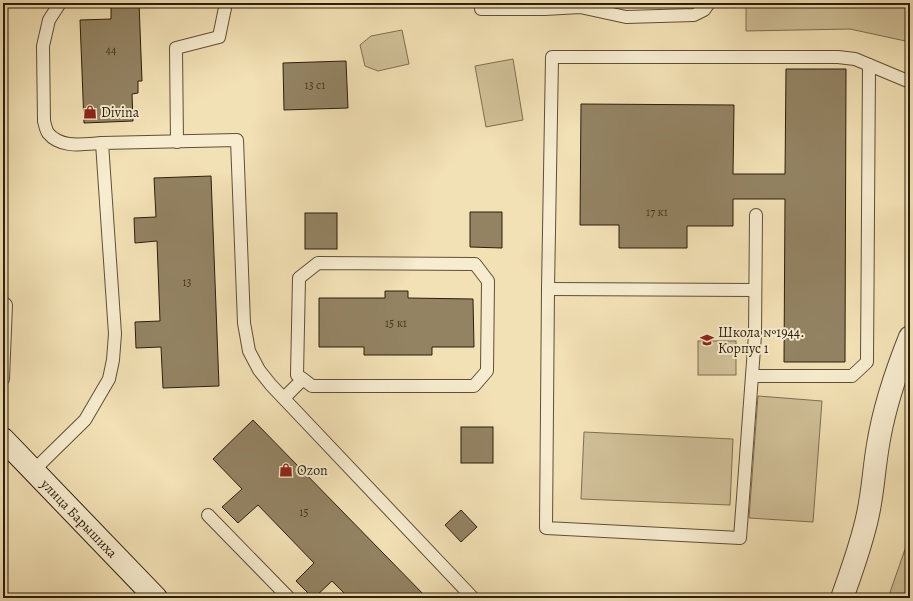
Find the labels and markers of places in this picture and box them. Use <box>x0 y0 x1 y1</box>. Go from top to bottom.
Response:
place label: Divina <box>101 103 140 122</box>
shop icon: Divina <box>82 104 98 120</box>
place label: Школа №1944. Корпус 1 <box>718 323 804 358</box>
school or university icon: Школа №1944. Корпус 1 <box>699 332 715 348</box>
place label: Ozon <box>297 461 328 480</box>
shop icon: Ozon <box>278 462 294 478</box>

